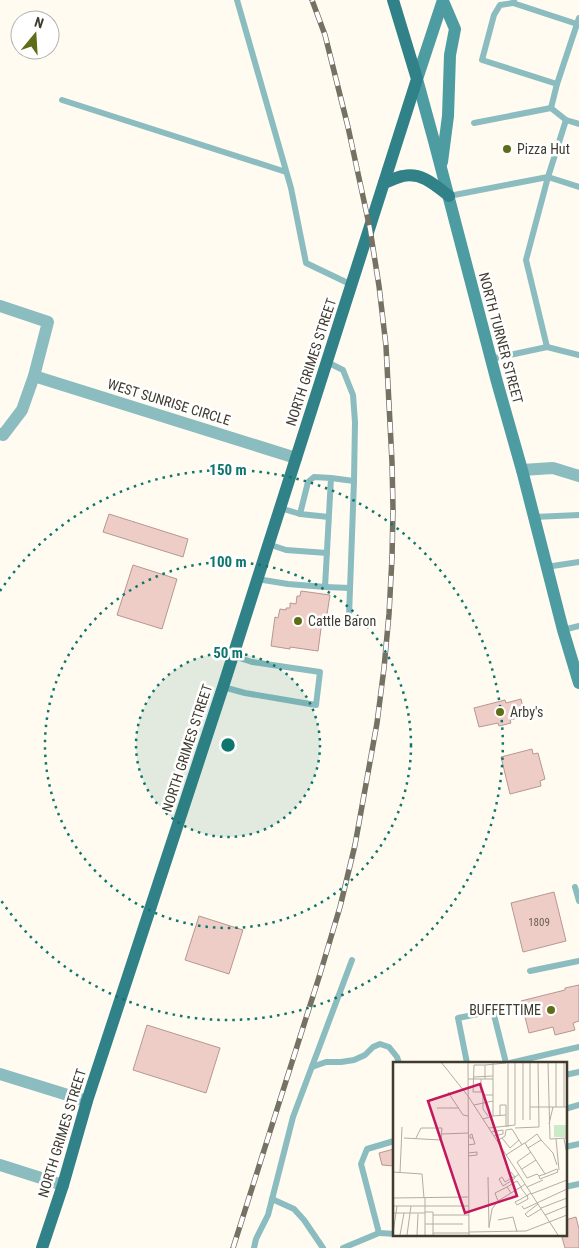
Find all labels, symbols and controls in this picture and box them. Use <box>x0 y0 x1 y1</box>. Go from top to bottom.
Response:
north arrow <box>10 10 60 60</box>
text: N <box>32 14 46 32</box>
place label: Pizza Hut <box>517 141 570 157</box>
marker: Pizza Hut <box>501 143 513 155</box>
street label: NORTH TURNER STREET <box>476 271 526 405</box>
street label: NORTH GRIMES STREET <box>283 296 339 428</box>
street label: WEST SUNRISE CIRCLE <box>106 376 232 428</box>
text: 150 m <box>209 461 247 479</box>
text: 100 m <box>209 553 247 571</box>
place label: Cattle Baron <box>308 613 376 629</box>
marker: Cattle Baron <box>292 615 304 627</box>
text: 50 m <box>213 644 243 662</box>
street label: NORTH GRIMES STREET <box>159 682 215 814</box>
place label: Arby's <box>510 704 543 720</box>
marker: Arby's <box>494 706 506 718</box>
centre of rings <box>219 736 237 754</box>
house number: 1809 <box>528 916 550 929</box>
place label: BUFFETTIME <box>469 1002 541 1018</box>
marker: BUFFETTIME <box>545 1004 557 1016</box>
inset map <box>393 1062 566 1236</box>
street label: NORTH GRIMES STREET <box>35 1067 89 1199</box>

